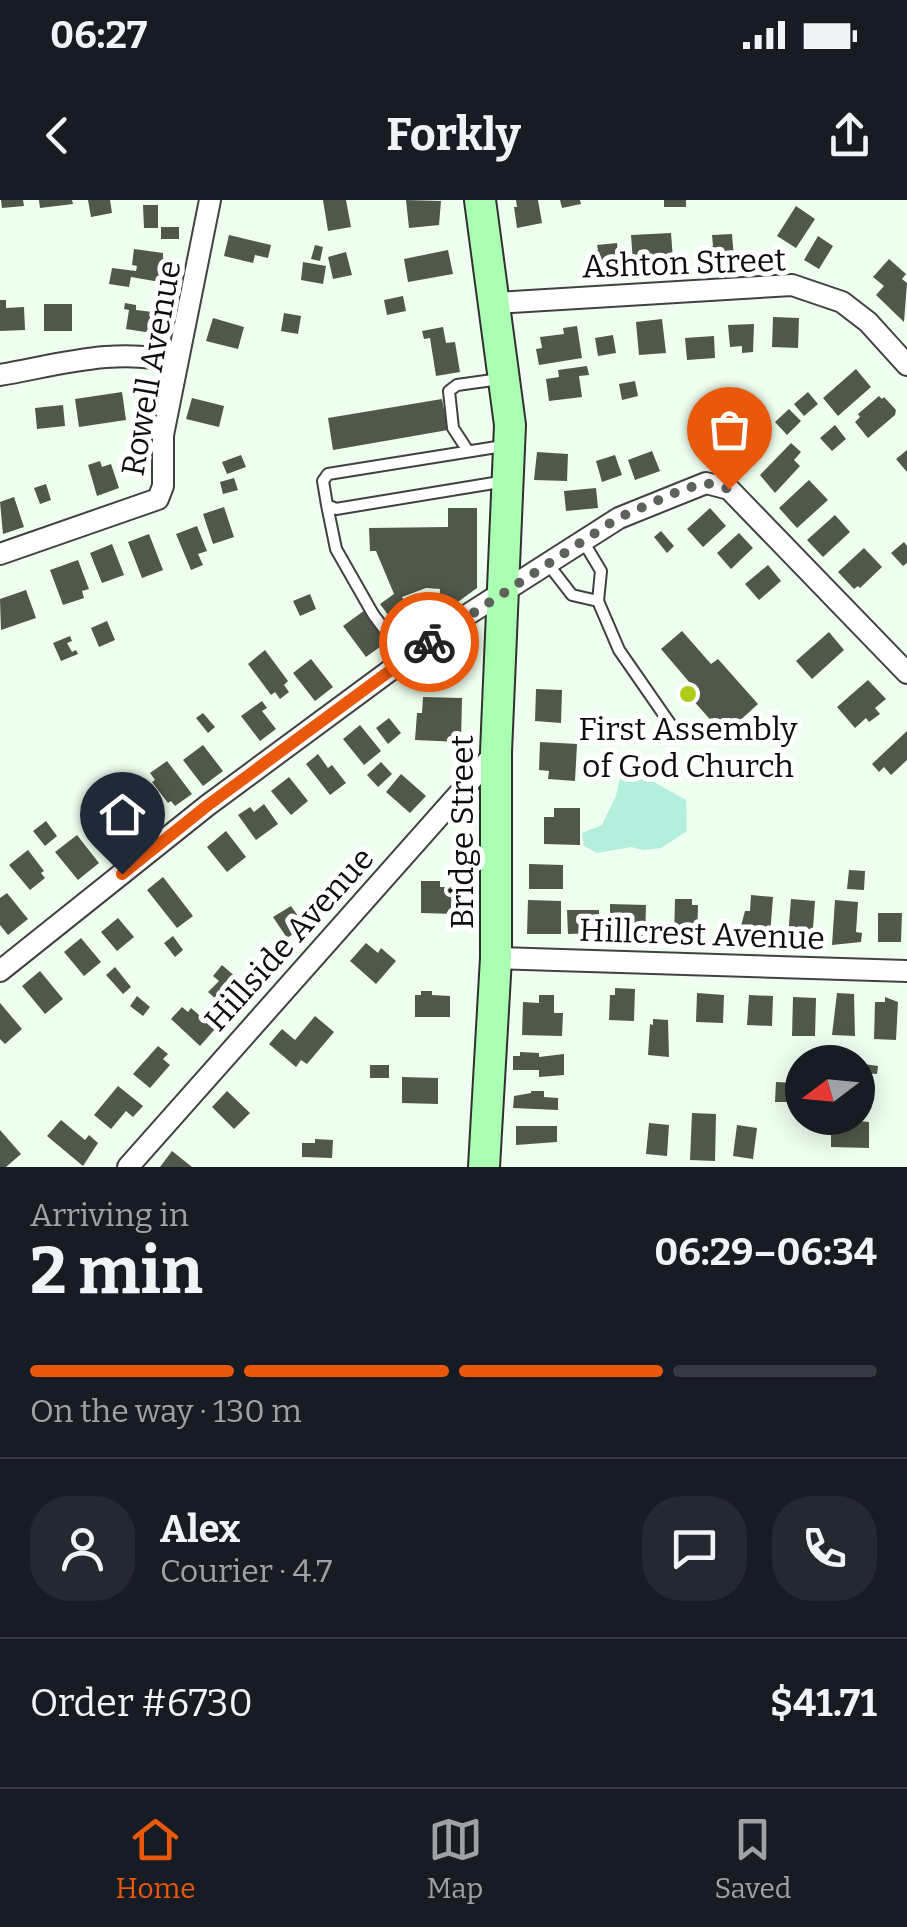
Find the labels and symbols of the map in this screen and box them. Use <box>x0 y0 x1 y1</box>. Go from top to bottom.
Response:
street label: Ashton Street <box>581 240 787 286</box>
street label: Rowell Avenue <box>113 257 189 479</box>
pin <box>687 387 772 490</box>
courier <box>379 592 479 692</box>
marker: First Assembly of God Church <box>677 683 699 705</box>
place label: First Assembly of God Church <box>579 710 799 785</box>
street label: Bridge Street <box>443 735 481 929</box>
pin <box>80 772 165 875</box>
street label: Hillside Avenue <box>197 839 381 1039</box>
street label: Hillcrest Avenue <box>578 911 826 957</box>
north arrow <box>785 1045 875 1135</box>

